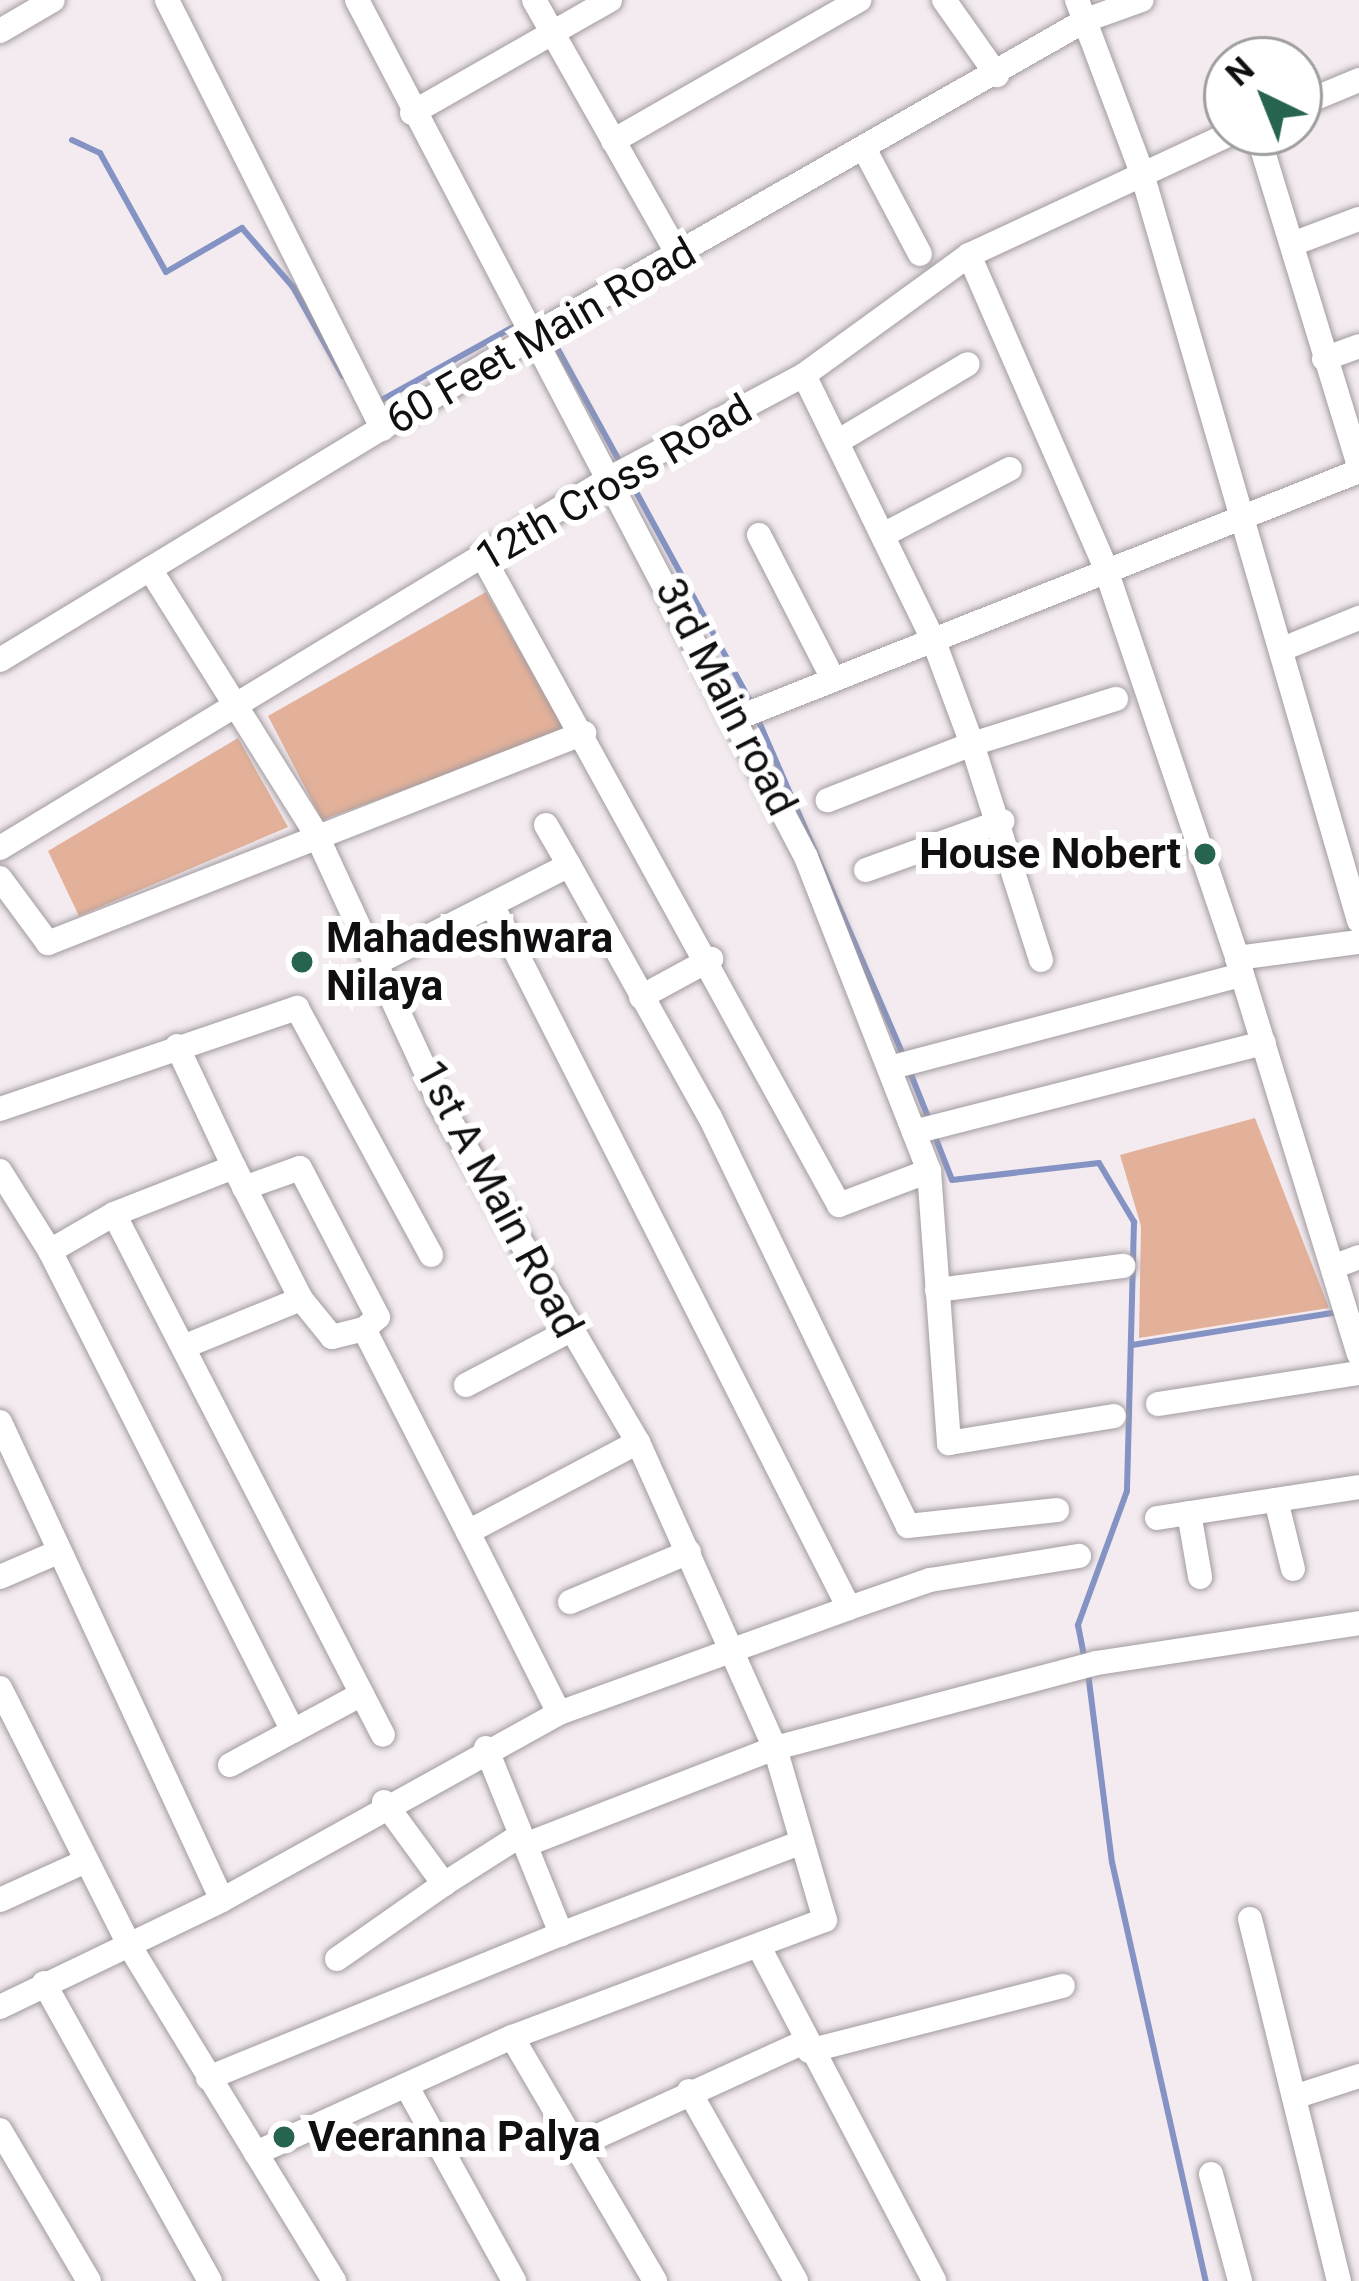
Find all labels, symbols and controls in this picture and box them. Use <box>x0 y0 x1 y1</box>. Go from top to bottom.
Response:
north arrow <box>1203 36 1323 156</box>
text: N <box>1218 49 1262 94</box>
street label: 60 Feet Main Road <box>377 227 705 445</box>
street label: 12th Cross Road <box>467 384 761 582</box>
street label: 3rd Main road <box>645 570 807 824</box>
place label: House Nobert <box>919 829 1181 879</box>
marker: House Nobert <box>1192 841 1218 867</box>
place label: Mahadeshwara Nilaya <box>326 913 613 1012</box>
marker: Mahadeshwara Nilaya <box>289 949 315 975</box>
street label: 1st A Main Road <box>405 1052 593 1346</box>
place label: Veeranna Palya <box>308 2112 601 2162</box>
marker: Veeranna Palya <box>271 2124 297 2150</box>

